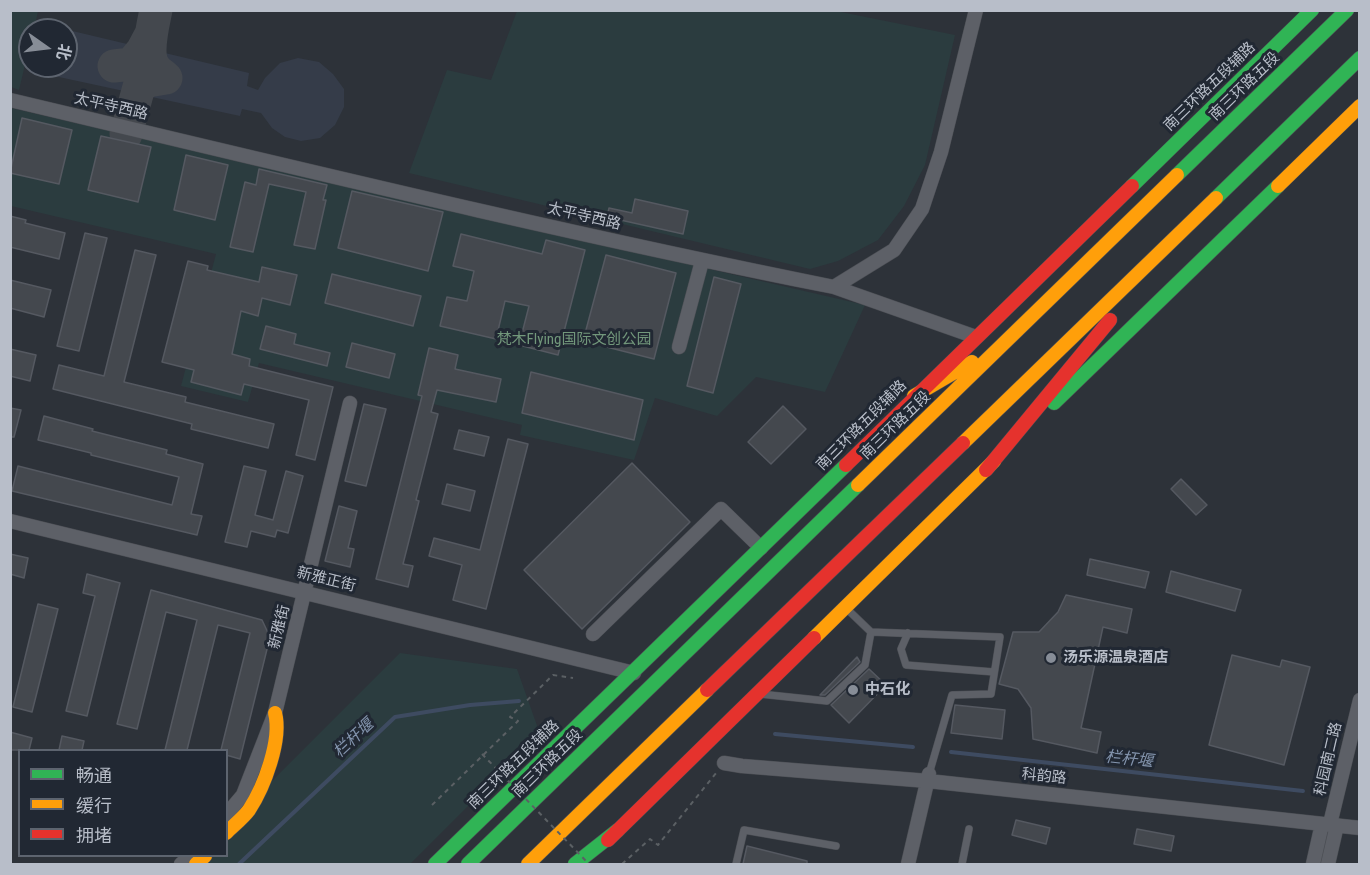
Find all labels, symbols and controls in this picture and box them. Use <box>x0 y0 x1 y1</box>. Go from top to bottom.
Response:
north arrow <box>18 18 78 78</box>
street label: 南三环路五段辅路 <box>1161 39 1259 135</box>
text: 北 <box>53 42 75 62</box>
street label: 南三环路五段 <box>1206 49 1284 125</box>
street label: 太平寺西路 <box>72 90 150 124</box>
street label: 太平寺西路 <box>545 200 623 234</box>
park label: 梵木Flying国际文创公园 <box>496 331 652 349</box>
street label: 南三环路五段辅路 <box>813 377 911 475</box>
street label: 南三环路五段 <box>857 388 935 464</box>
street label: 新雅正街 <box>295 564 357 596</box>
street label: 新雅街 <box>266 603 294 651</box>
place label: 汤乐源温泉酒店 <box>1063 649 1168 667</box>
marker: 汤乐源温泉酒店 <box>1044 651 1058 665</box>
place label: 中石化 <box>865 681 910 699</box>
marker: 中石化 <box>846 683 860 697</box>
water label: 栏杆堰 <box>330 716 378 762</box>
street label: 南三环路五段辅路 <box>465 717 563 813</box>
street label: 科园南二路 <box>1312 720 1346 798</box>
street label: 南三环路五段 <box>509 726 587 802</box>
water label: 栏杆堰 <box>1104 748 1154 772</box>
legend <box>18 749 228 857</box>
text: 畅通 <box>76 765 112 786</box>
street label: 科韵路 <box>1021 766 1067 788</box>
text: 缓行 <box>76 795 112 816</box>
text: 拥堵 <box>76 825 112 846</box>

